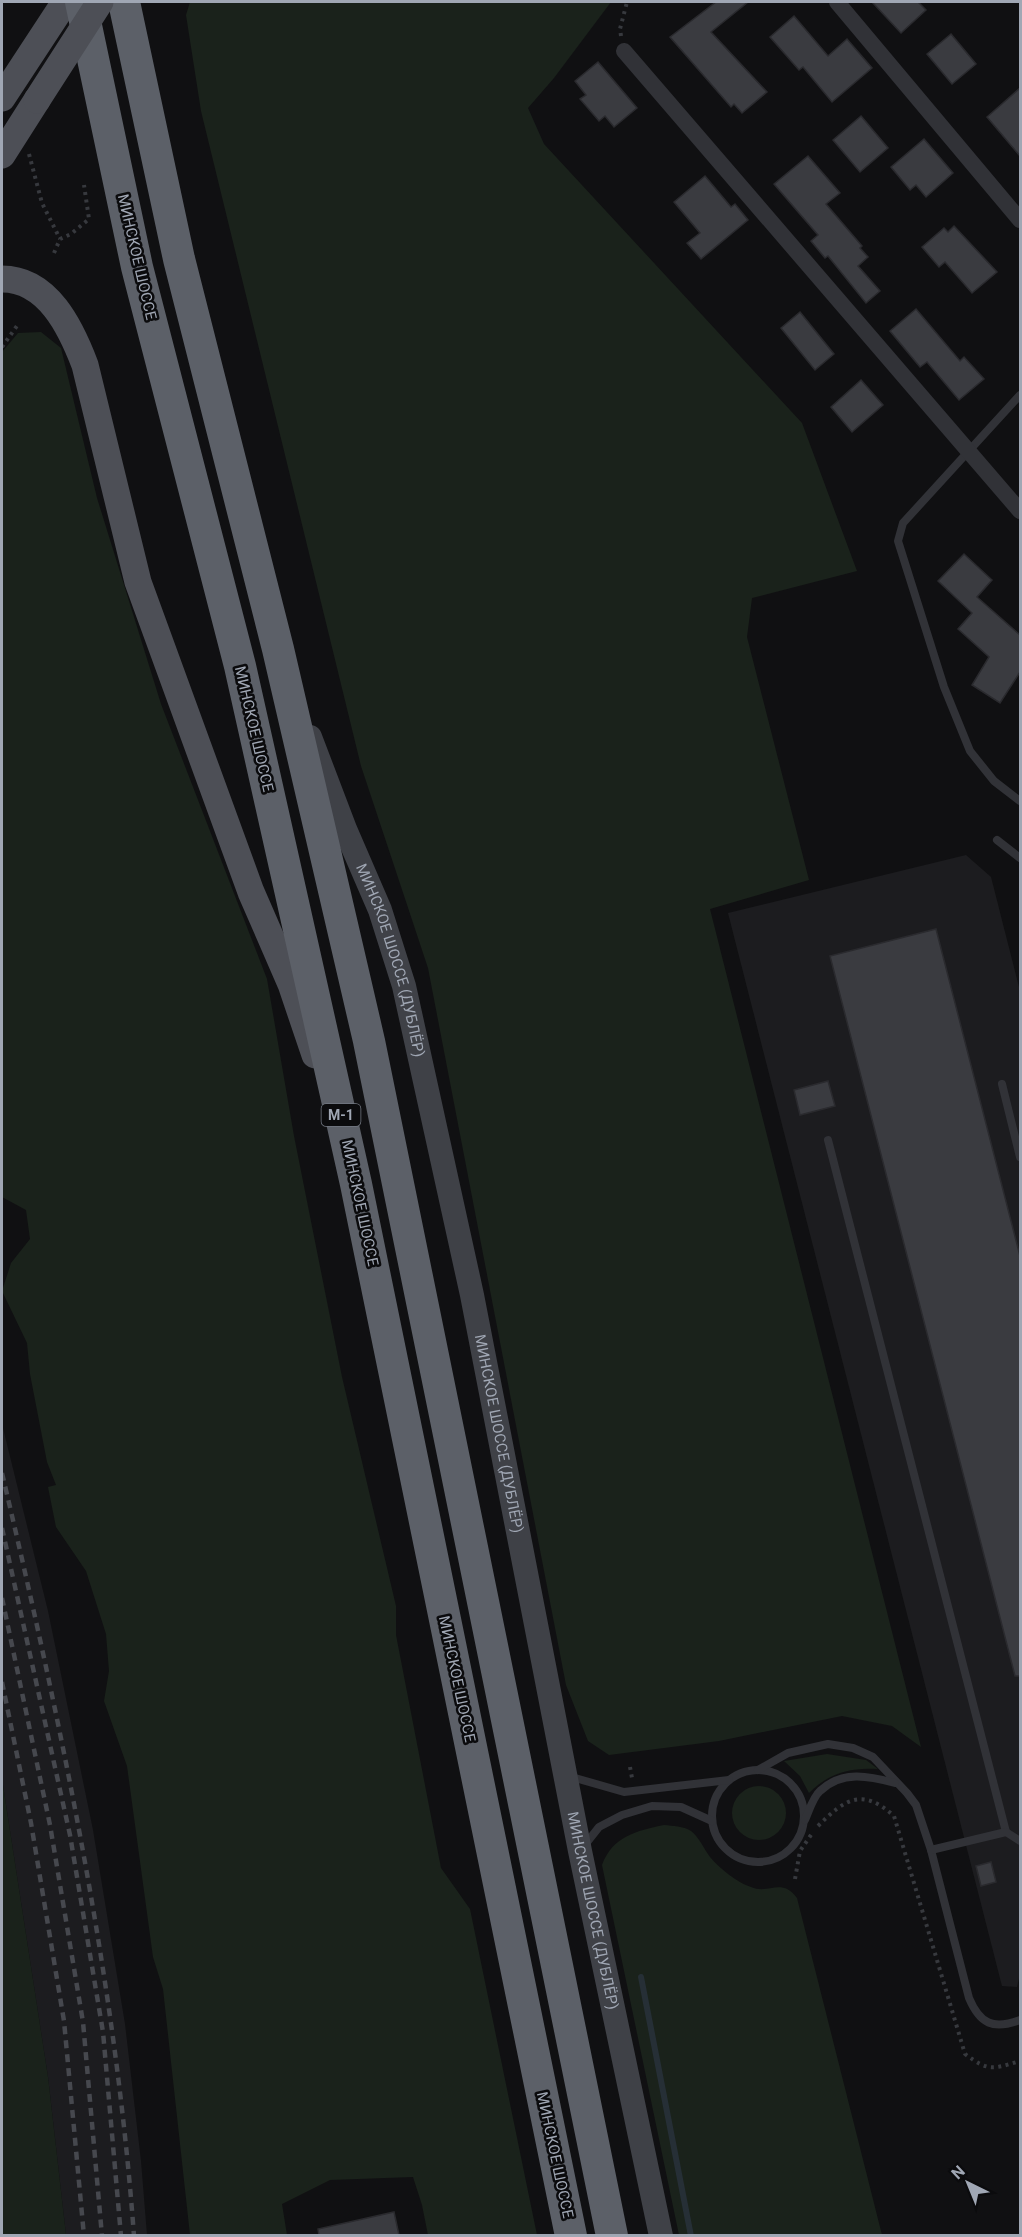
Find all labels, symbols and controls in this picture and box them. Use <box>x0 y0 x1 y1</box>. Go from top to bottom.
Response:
street label: МИНСКОЕ ШОССЕ <box>114 192 160 322</box>
street label: МИНСКОЕ ШОССЕ <box>231 664 277 794</box>
street label: МИНСКОЕ ШОССЕ (ДУБЛЁР) <box>352 861 428 1059</box>
road number: М-1 <box>322 1104 360 1126</box>
street label: МИНСКОЕ ШОССЕ <box>338 1138 382 1268</box>
street label: МИНСКОЕ ШОССЕ (ДУБЛЁР) <box>471 1333 527 1534</box>
street label: МИНСКОЕ ШОССЕ <box>435 1614 479 1744</box>
street label: МИНСКОЕ ШОССЕ (ДУБЛЁР) <box>564 1810 622 2011</box>
street label: МИНСКОЕ ШОССЕ <box>533 2090 577 2220</box>
north arrow <box>938 2153 998 2213</box>
text: N <box>948 2162 969 2183</box>

